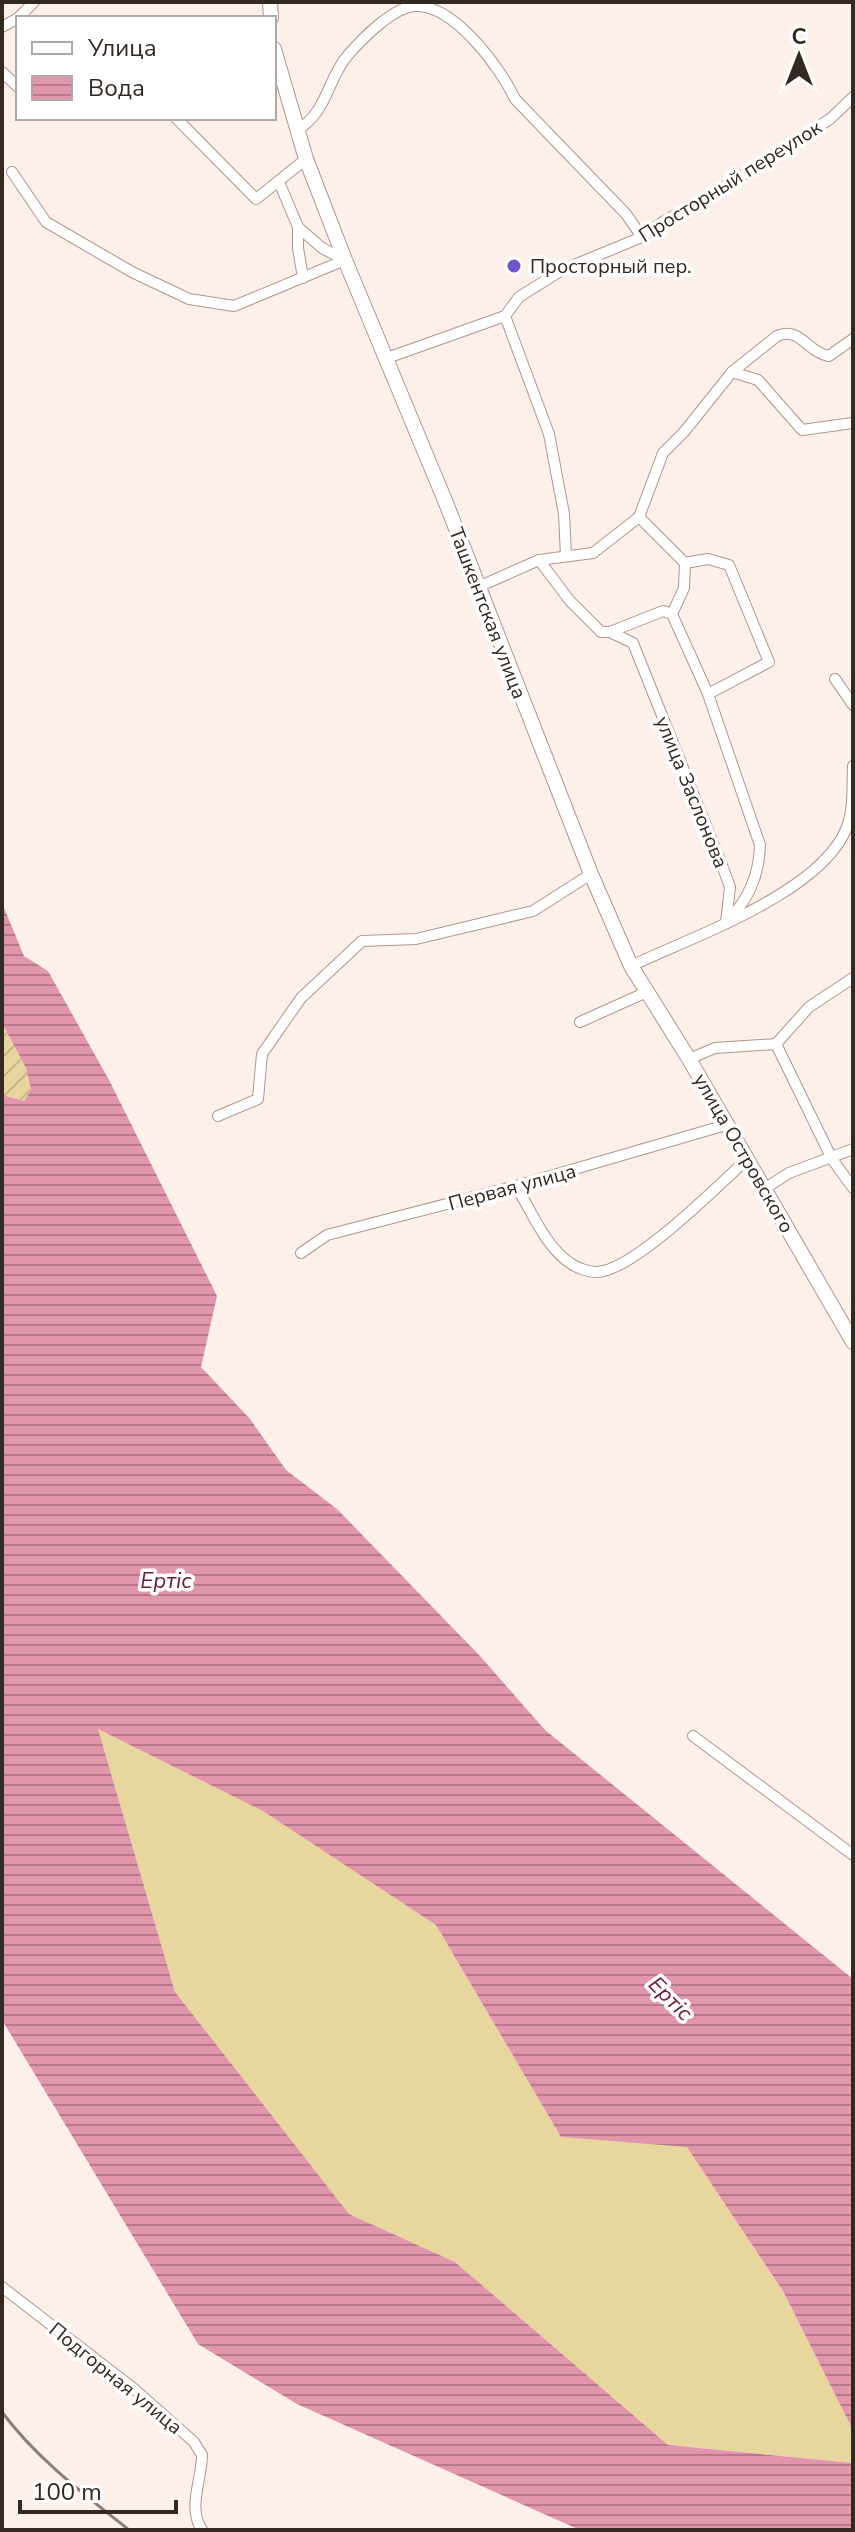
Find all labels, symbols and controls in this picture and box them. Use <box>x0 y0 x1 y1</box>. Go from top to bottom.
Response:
legend <box>16 16 276 120</box>
north arrow <box>759 16 839 96</box>
text: С <box>792 22 807 52</box>
text: Улица <box>87 32 157 64</box>
text: Вода <box>88 72 145 104</box>
street label: Просторный переулок <box>634 114 827 249</box>
place label: Просторный пер. <box>530 253 692 280</box>
marker: Просторный пер. <box>505 257 523 275</box>
street label: Ташкентская улица <box>442 524 533 703</box>
street label: улица Заслонова <box>649 712 734 872</box>
street label: улица Островского <box>687 1069 800 1238</box>
street label: Первая улица <box>445 1157 579 1218</box>
water label: Ертіс <box>140 1566 192 1596</box>
water label: Ертіс <box>642 1970 699 2028</box>
street label: Подгорная улица <box>43 2316 188 2441</box>
scale bar <box>20 2464 176 2514</box>
text: 100 m <box>32 2476 102 2508</box>

